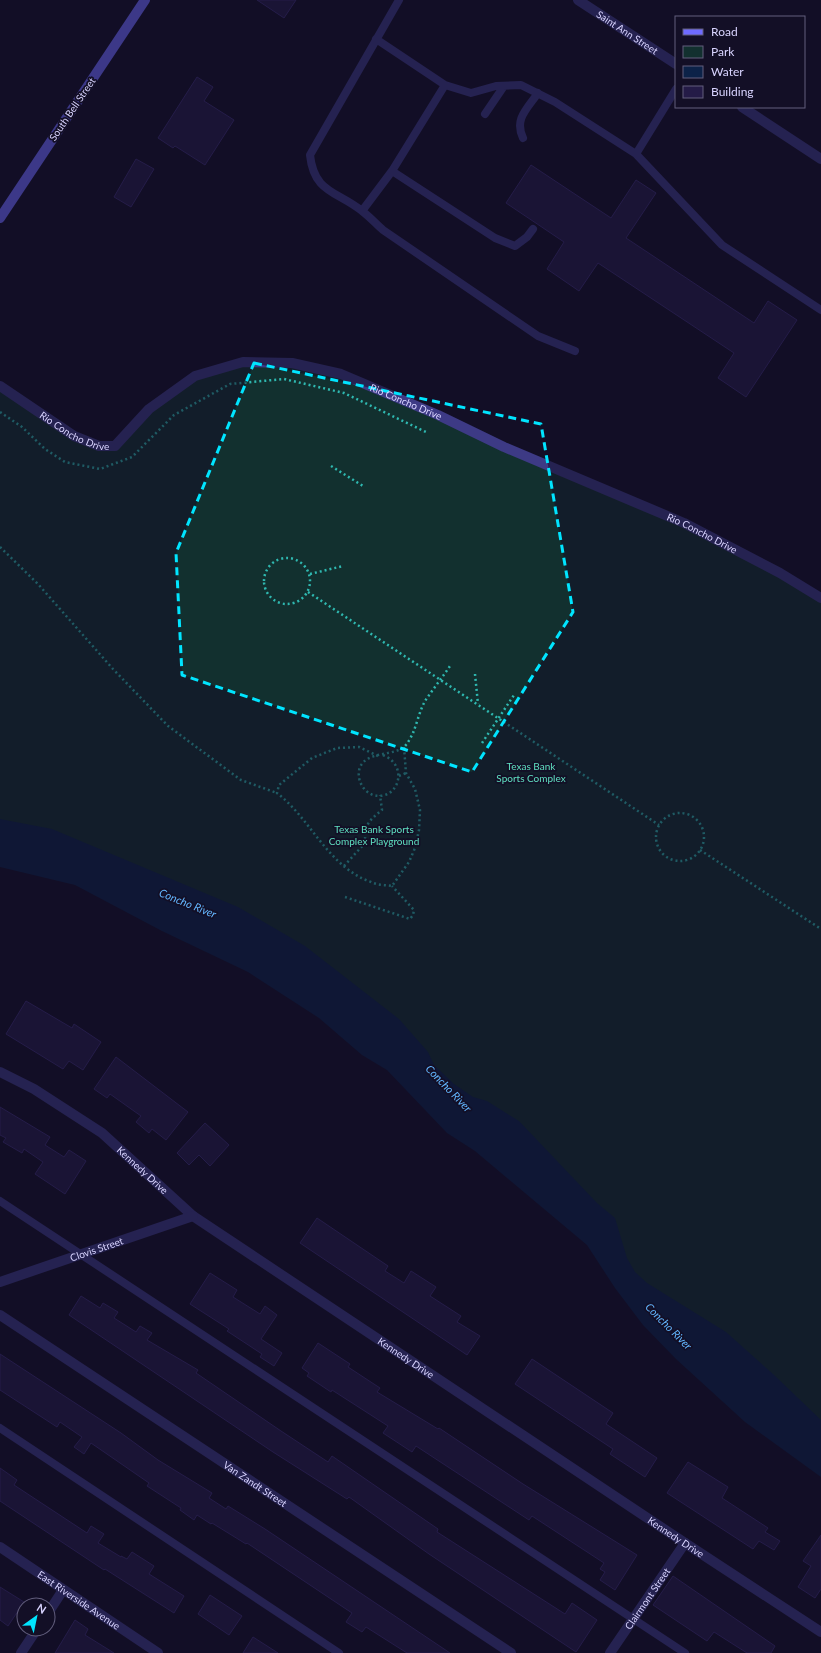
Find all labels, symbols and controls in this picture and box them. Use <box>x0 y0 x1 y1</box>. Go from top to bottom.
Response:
street label: Saint Ann Street <box>594 8 661 57</box>
legend <box>675 16 805 108</box>
text: Road <box>711 24 738 39</box>
text: Park <box>711 44 735 59</box>
text: Water <box>711 64 744 79</box>
street label: South Bell Street <box>46 75 98 143</box>
text: Building <box>711 84 754 99</box>
street label: Rio Concho Drive <box>368 381 444 422</box>
street label: Rio Concho Drive <box>38 409 109 452</box>
street label: Rio Concho Drive <box>665 510 739 556</box>
park label: Texas Bank Sports Complex <box>496 760 566 784</box>
park label: Texas Bank Sports Complex Playground <box>329 823 419 847</box>
water label: Concho River <box>158 886 219 920</box>
water label: Concho River <box>423 1062 475 1114</box>
street label: Kennedy Drive <box>115 1144 171 1196</box>
street label: Clovis Street <box>68 1234 125 1264</box>
water label: Concho River <box>643 1300 695 1352</box>
street label: Kennedy Drive <box>376 1335 436 1381</box>
street label: Van Zandt Street <box>221 1458 290 1509</box>
street label: Kennedy Drive <box>646 1514 706 1560</box>
street label: Clairmont Street <box>622 1565 673 1632</box>
street label: East Riverside Avenue <box>35 1568 122 1632</box>
north arrow <box>16 1597 56 1637</box>
text: N <box>35 1600 49 1616</box>

